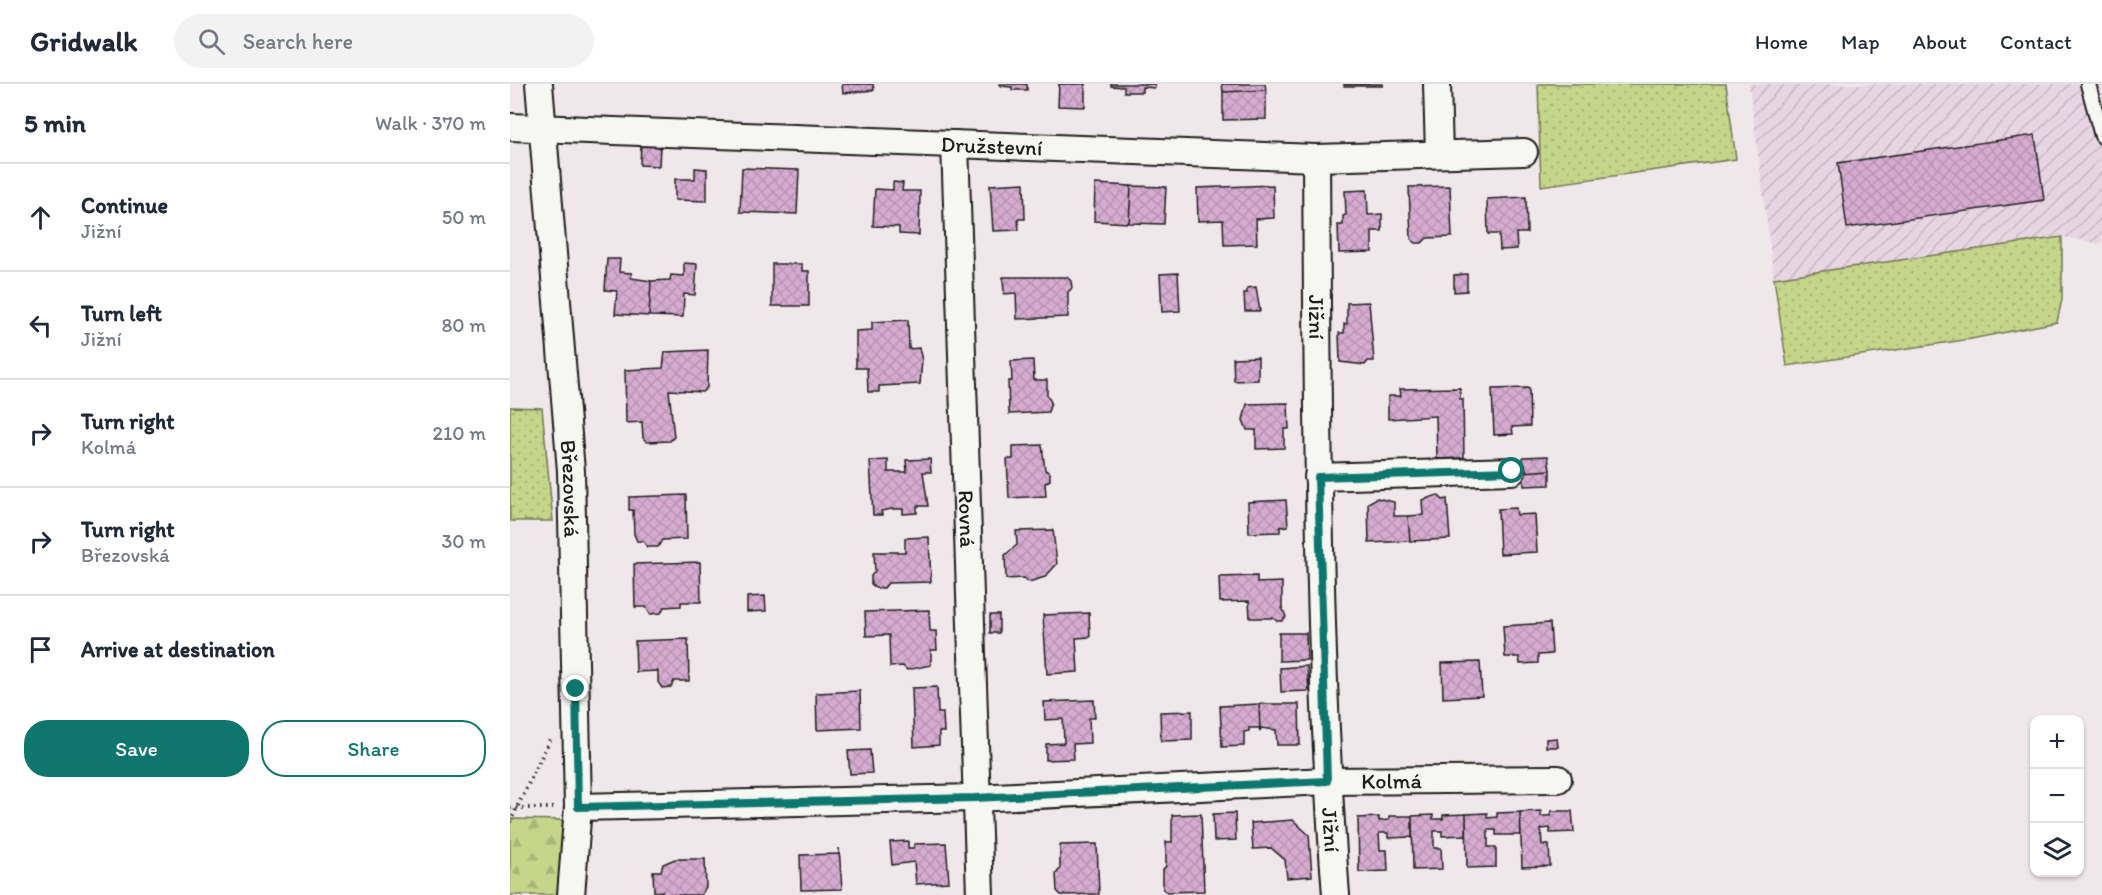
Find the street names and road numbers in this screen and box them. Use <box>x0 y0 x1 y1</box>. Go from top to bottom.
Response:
street label: Družstevní <box>940 130 1043 161</box>
street label: Jižní <box>1303 294 1331 340</box>
street label: Březovská <box>555 439 586 538</box>
street label: Rovná <box>953 489 982 549</box>
street label: Kolmá <box>1361 767 1422 794</box>
street label: Jižní <box>1317 807 1346 853</box>

